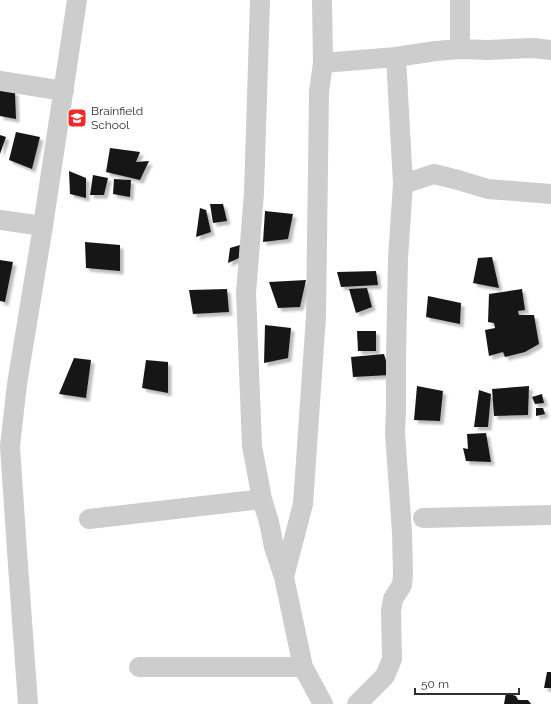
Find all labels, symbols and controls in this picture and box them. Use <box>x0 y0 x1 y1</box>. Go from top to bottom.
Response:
place label: Brainfield School <box>91 104 143 132</box>
school or university icon: Brainfield School <box>66 107 88 129</box>
scale bar <box>415 670 519 696</box>
text: 50 m <box>421 677 449 691</box>

